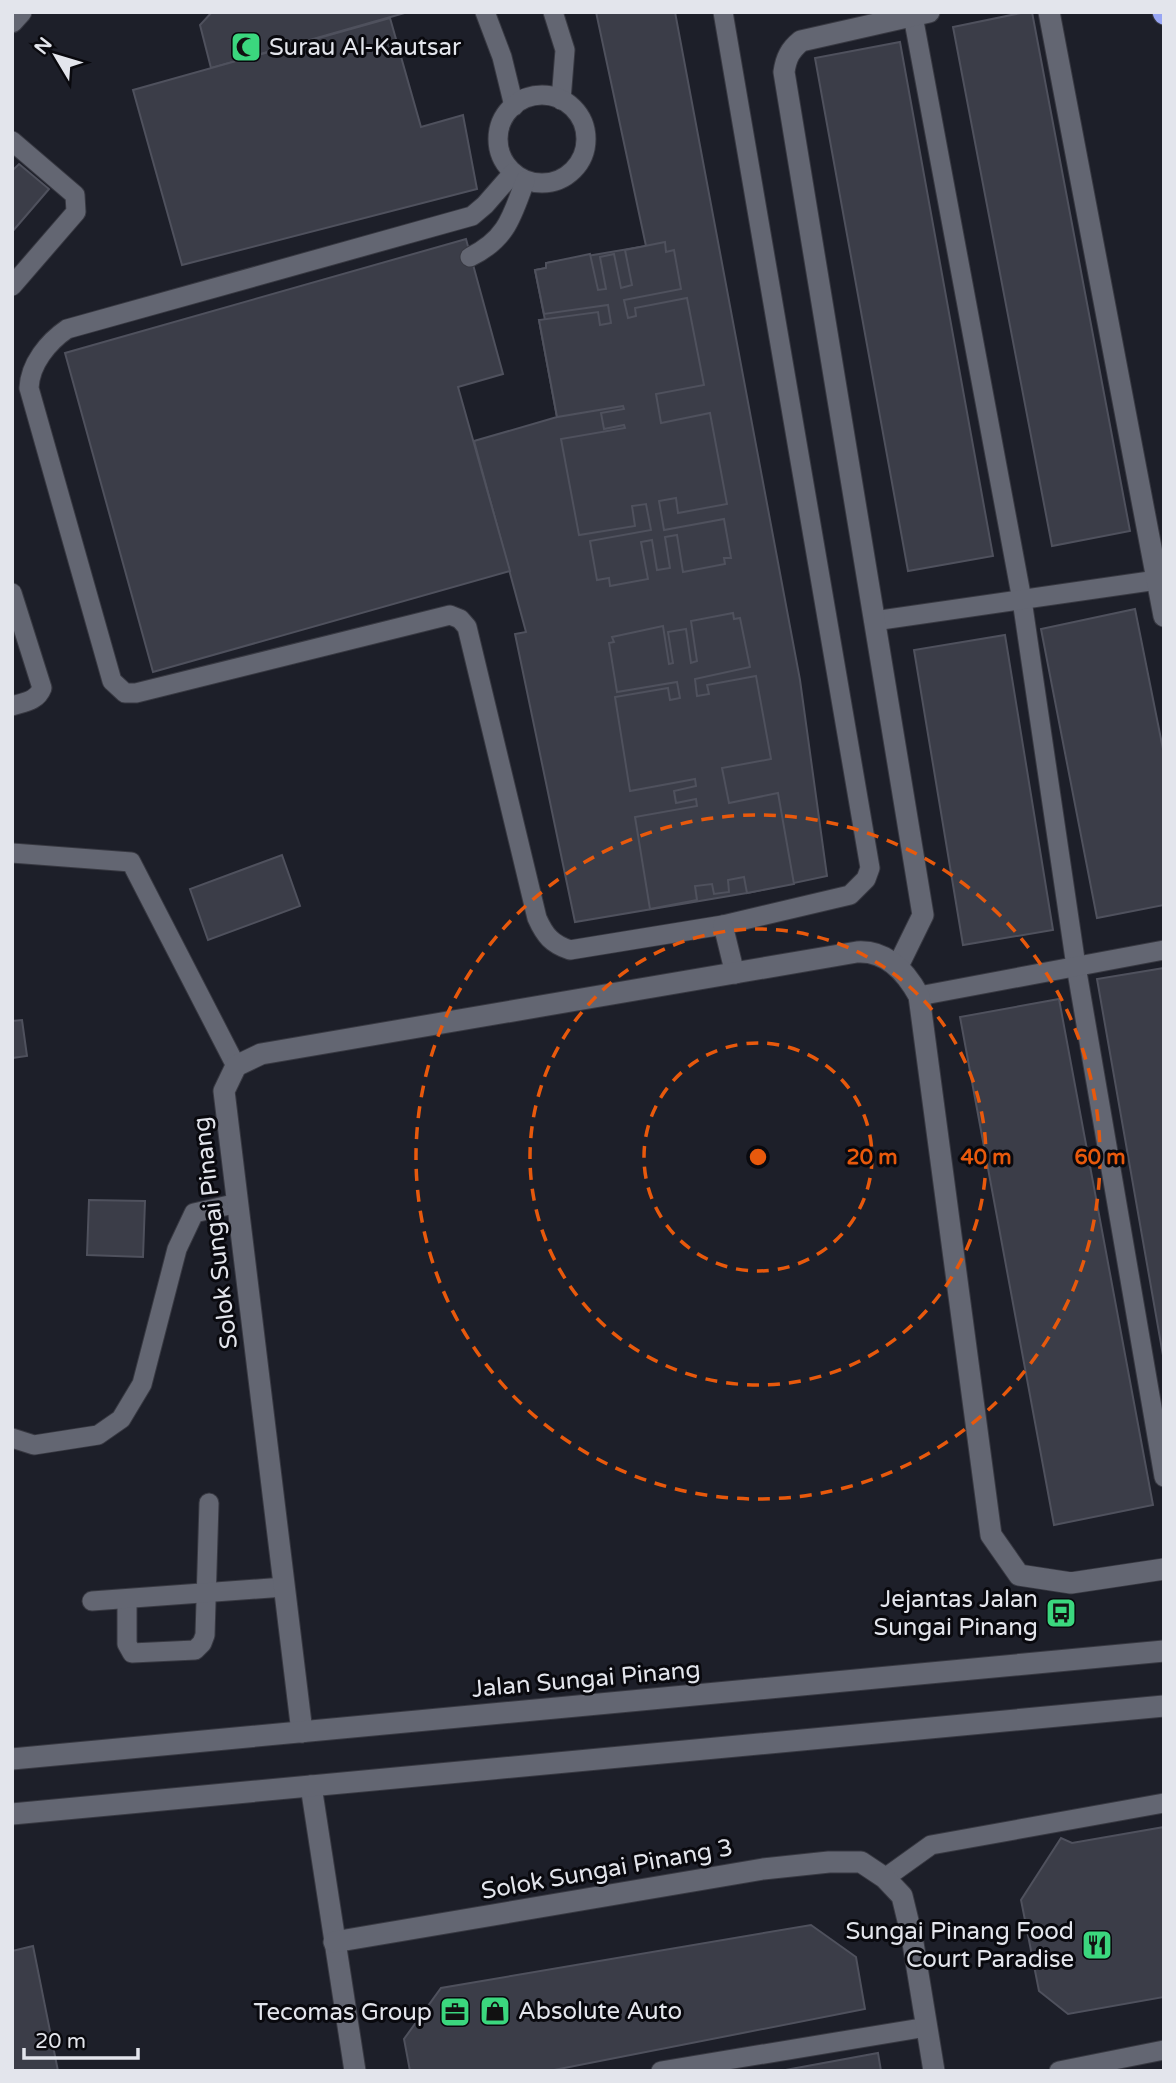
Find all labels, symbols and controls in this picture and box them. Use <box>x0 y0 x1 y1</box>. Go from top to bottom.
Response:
north arrow <box>21 21 91 91</box>
mosque icon: Surau Al-Kautsar <box>229 30 263 64</box>
text: N <box>30 33 57 59</box>
place label: Surau Al-Kautsar <box>269 33 462 62</box>
street label: Solok Sungai Pinang <box>187 1115 244 1351</box>
centre of rings <box>746 1145 770 1169</box>
text: 20 m <box>846 1145 898 1170</box>
text: 40 m <box>960 1145 1012 1170</box>
text: 60 m <box>1074 1145 1126 1170</box>
place label: Jejantas Jalan Sungai Pinang <box>874 1585 1038 1642</box>
bus stop icon: Jejantas Jalan Sungai Pinang <box>1044 1596 1078 1630</box>
street label: Jalan Sungai Pinang <box>471 1655 702 1704</box>
street label: Solok Sungai Pinang 3 <box>479 1833 735 1906</box>
place label: Sungai Pinang Food Court Paradise <box>845 1917 1074 1974</box>
restaurant icon: Sungai Pinang Food Court Paradise <box>1080 1928 1114 1962</box>
shop icon: Absolute Auto <box>478 1994 512 2028</box>
office icon: Tecomas Group <box>438 1995 472 2029</box>
place label: Absolute Auto <box>518 1997 682 2026</box>
place label: Tecomas Group <box>253 1998 432 2027</box>
scale bar <box>24 2016 138 2060</box>
text: 20 m <box>35 2029 86 2054</box>

